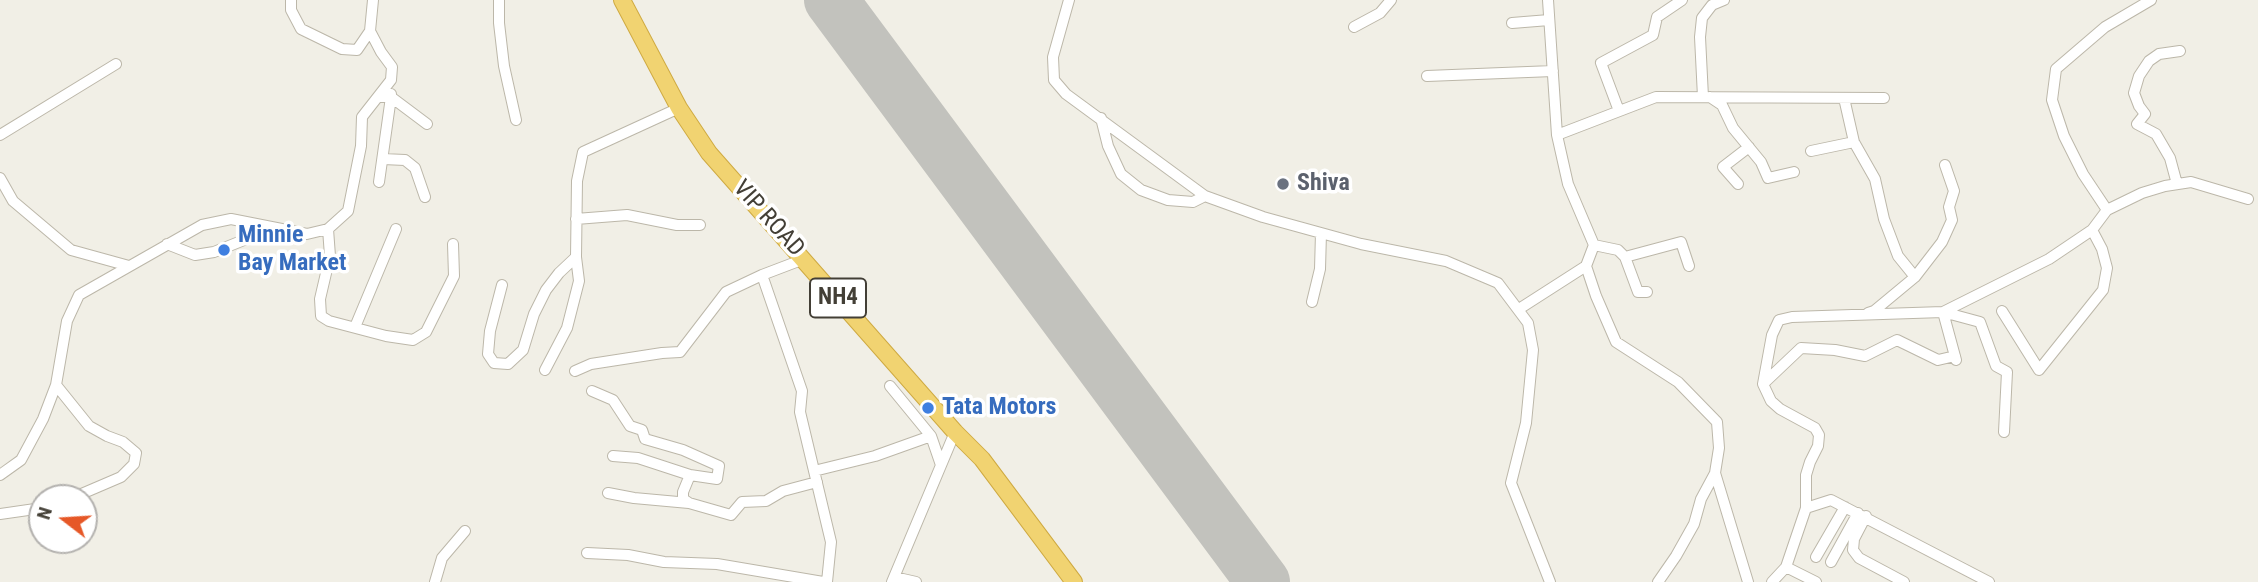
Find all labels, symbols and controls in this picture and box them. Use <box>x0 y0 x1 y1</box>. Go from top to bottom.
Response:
place label: Shiva <box>1297 170 1350 198</box>
street label: VIP ROAD <box>726 175 810 263</box>
marker: Shiva <box>1275 176 1291 192</box>
place label: Minnie Bay Market <box>238 222 346 278</box>
marker: Minnie Bay Market <box>216 242 232 258</box>
road number: NH4 <box>810 278 866 318</box>
place label: Tata Motors <box>942 394 1057 422</box>
marker: Tata Motors <box>920 400 936 416</box>
north arrow <box>28 484 98 554</box>
text: N <box>32 504 57 522</box>

